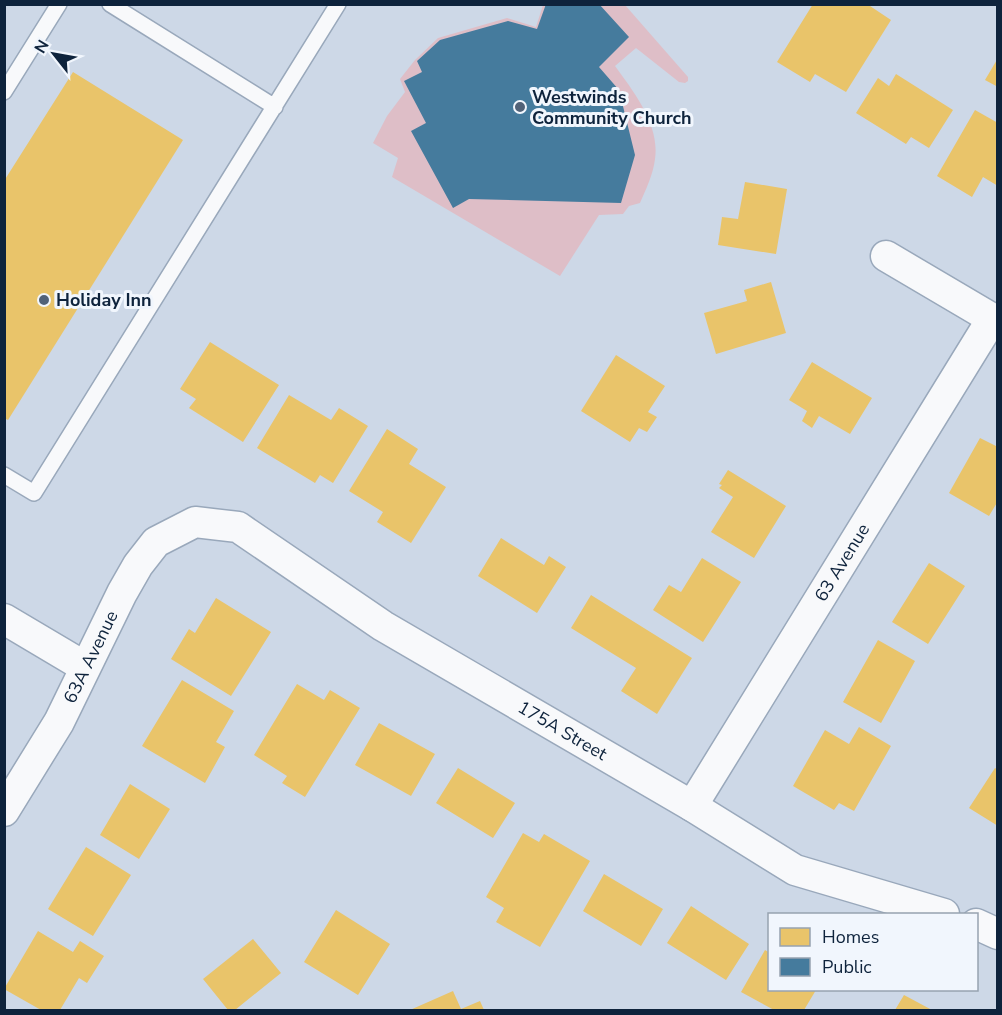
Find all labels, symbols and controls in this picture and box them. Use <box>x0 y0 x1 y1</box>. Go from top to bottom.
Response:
north arrow <box>24 24 84 84</box>
text: N <box>29 36 55 58</box>
place label: Westwinds Community Church <box>532 85 692 130</box>
marker: Westwinds Community Church <box>513 100 527 114</box>
place label: Holiday Inn <box>56 288 152 312</box>
marker: Holiday Inn <box>37 293 51 307</box>
street label: 63 Avenue <box>809 519 875 606</box>
street label: 63A Avenue <box>58 606 124 707</box>
street label: 175A Street <box>513 695 612 766</box>
legend <box>768 913 978 991</box>
text: Homes <box>822 925 879 949</box>
text: Public <box>822 955 872 979</box>

